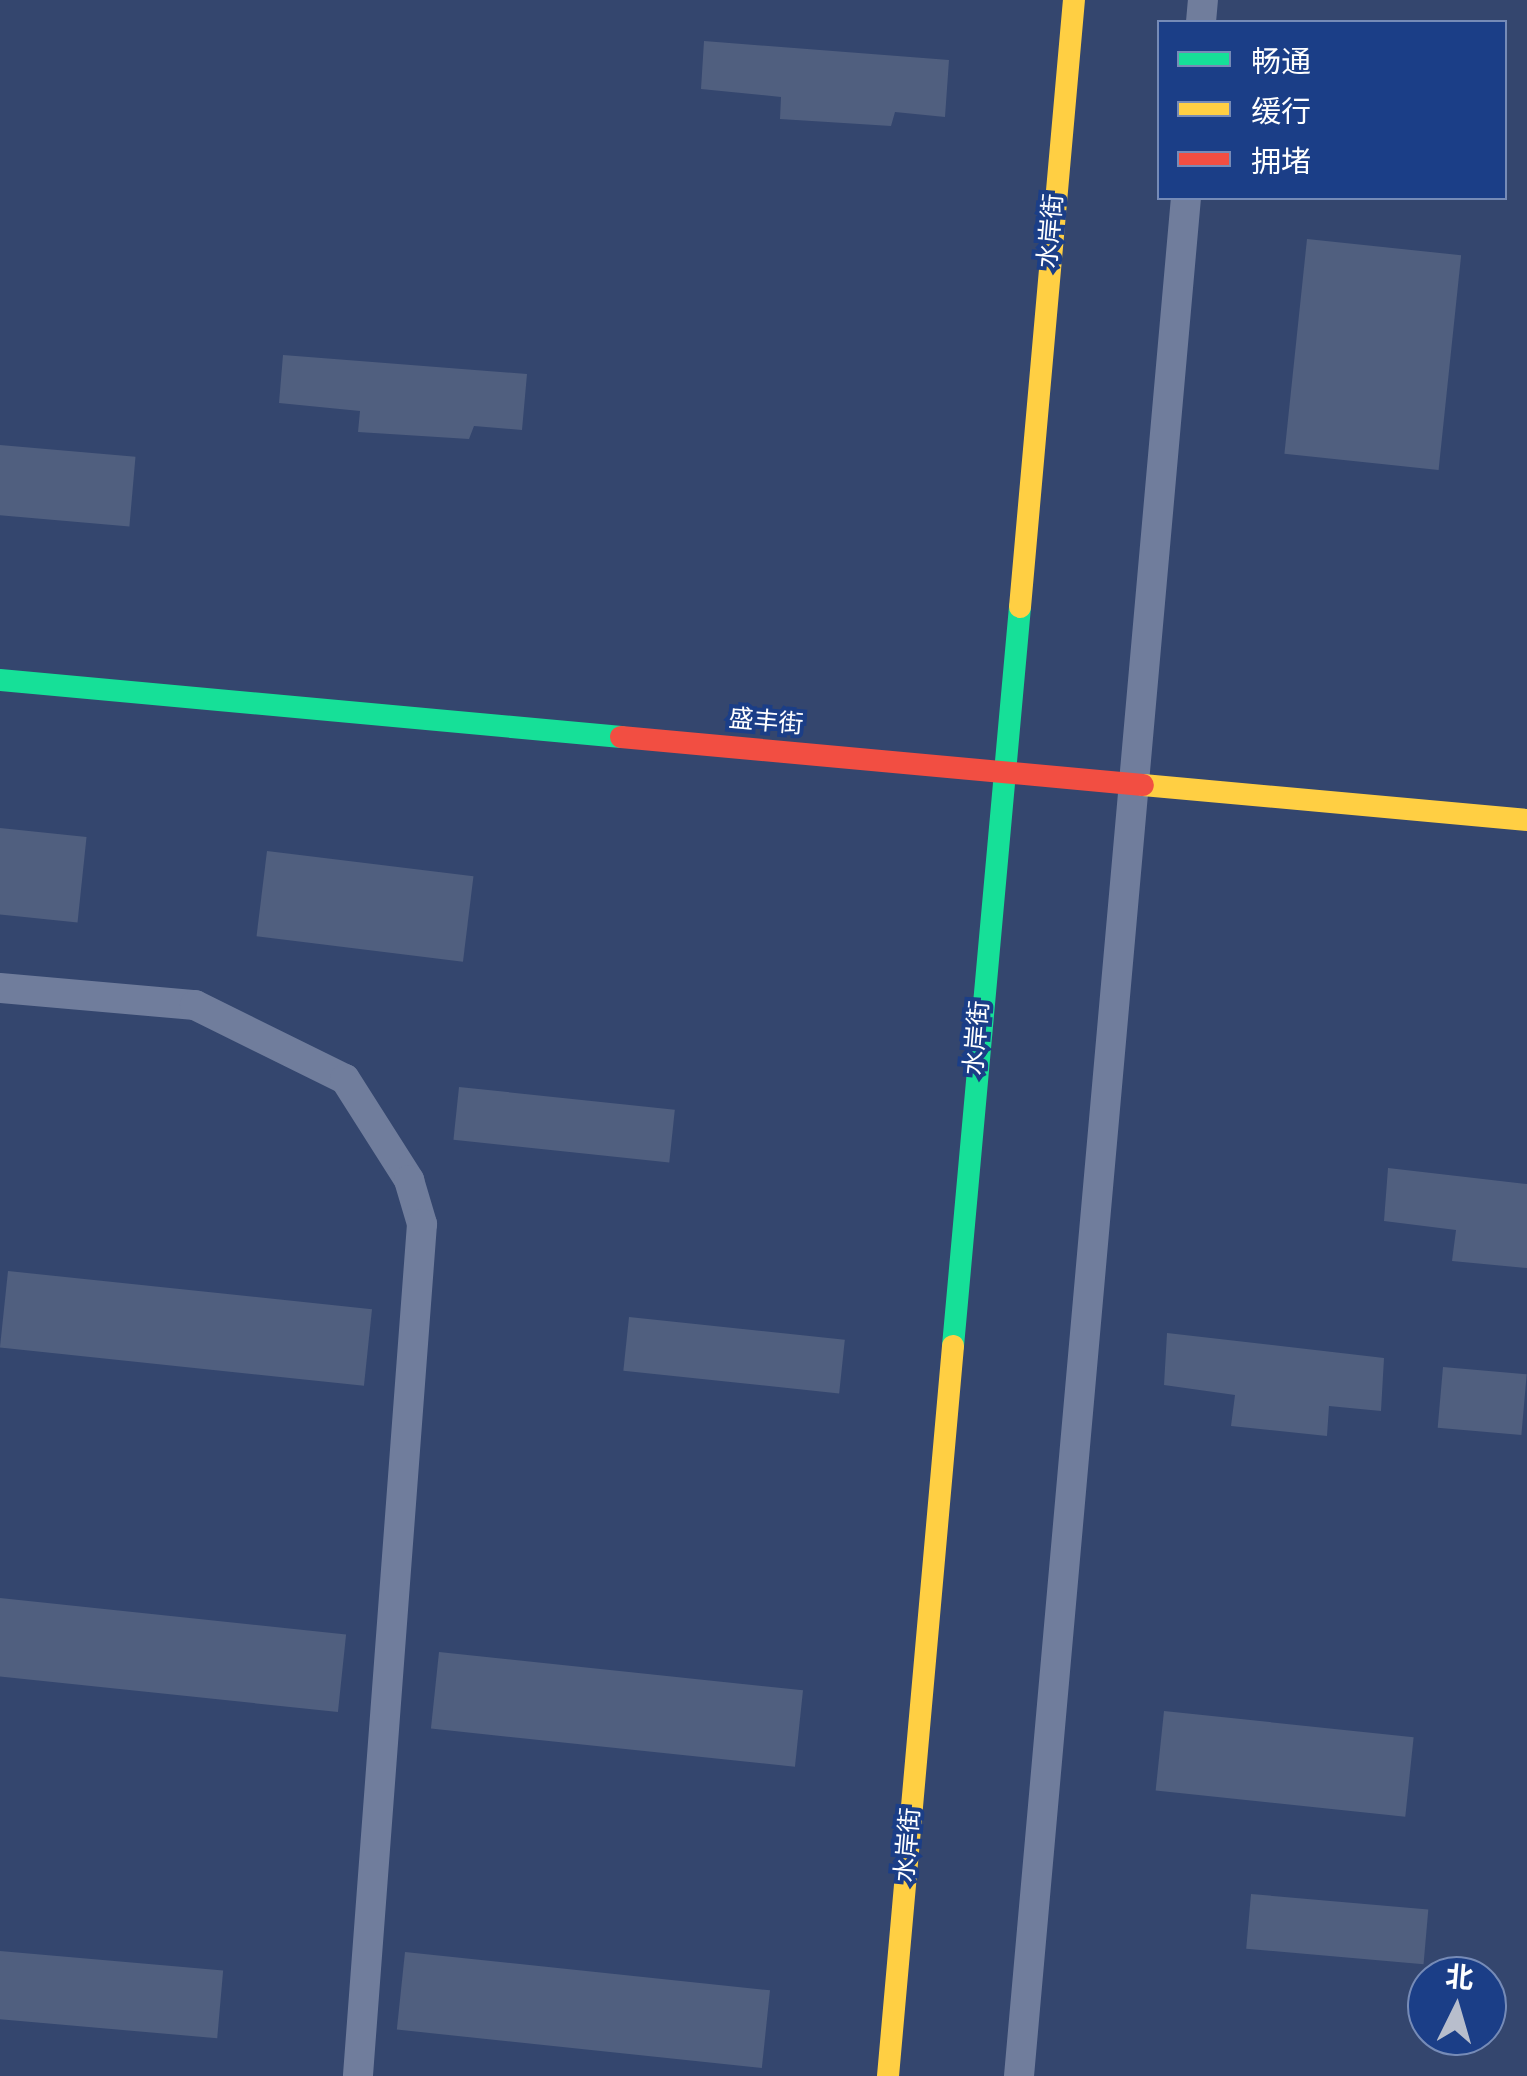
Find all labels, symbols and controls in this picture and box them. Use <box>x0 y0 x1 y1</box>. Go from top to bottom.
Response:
legend <box>1157 20 1507 200</box>
text: 畅通 <box>1251 44 1311 79</box>
text: 缓行 <box>1251 94 1311 129</box>
text: 拥堵 <box>1251 144 1311 179</box>
street label: 水岸街 <box>1033 192 1069 270</box>
street label: 盛丰街 <box>727 704 805 740</box>
street label: 水岸街 <box>959 999 995 1077</box>
street label: 水岸街 <box>890 1806 926 1884</box>
north arrow <box>1407 1956 1507 2056</box>
text: 北 <box>1444 1960 1475 1995</box>

